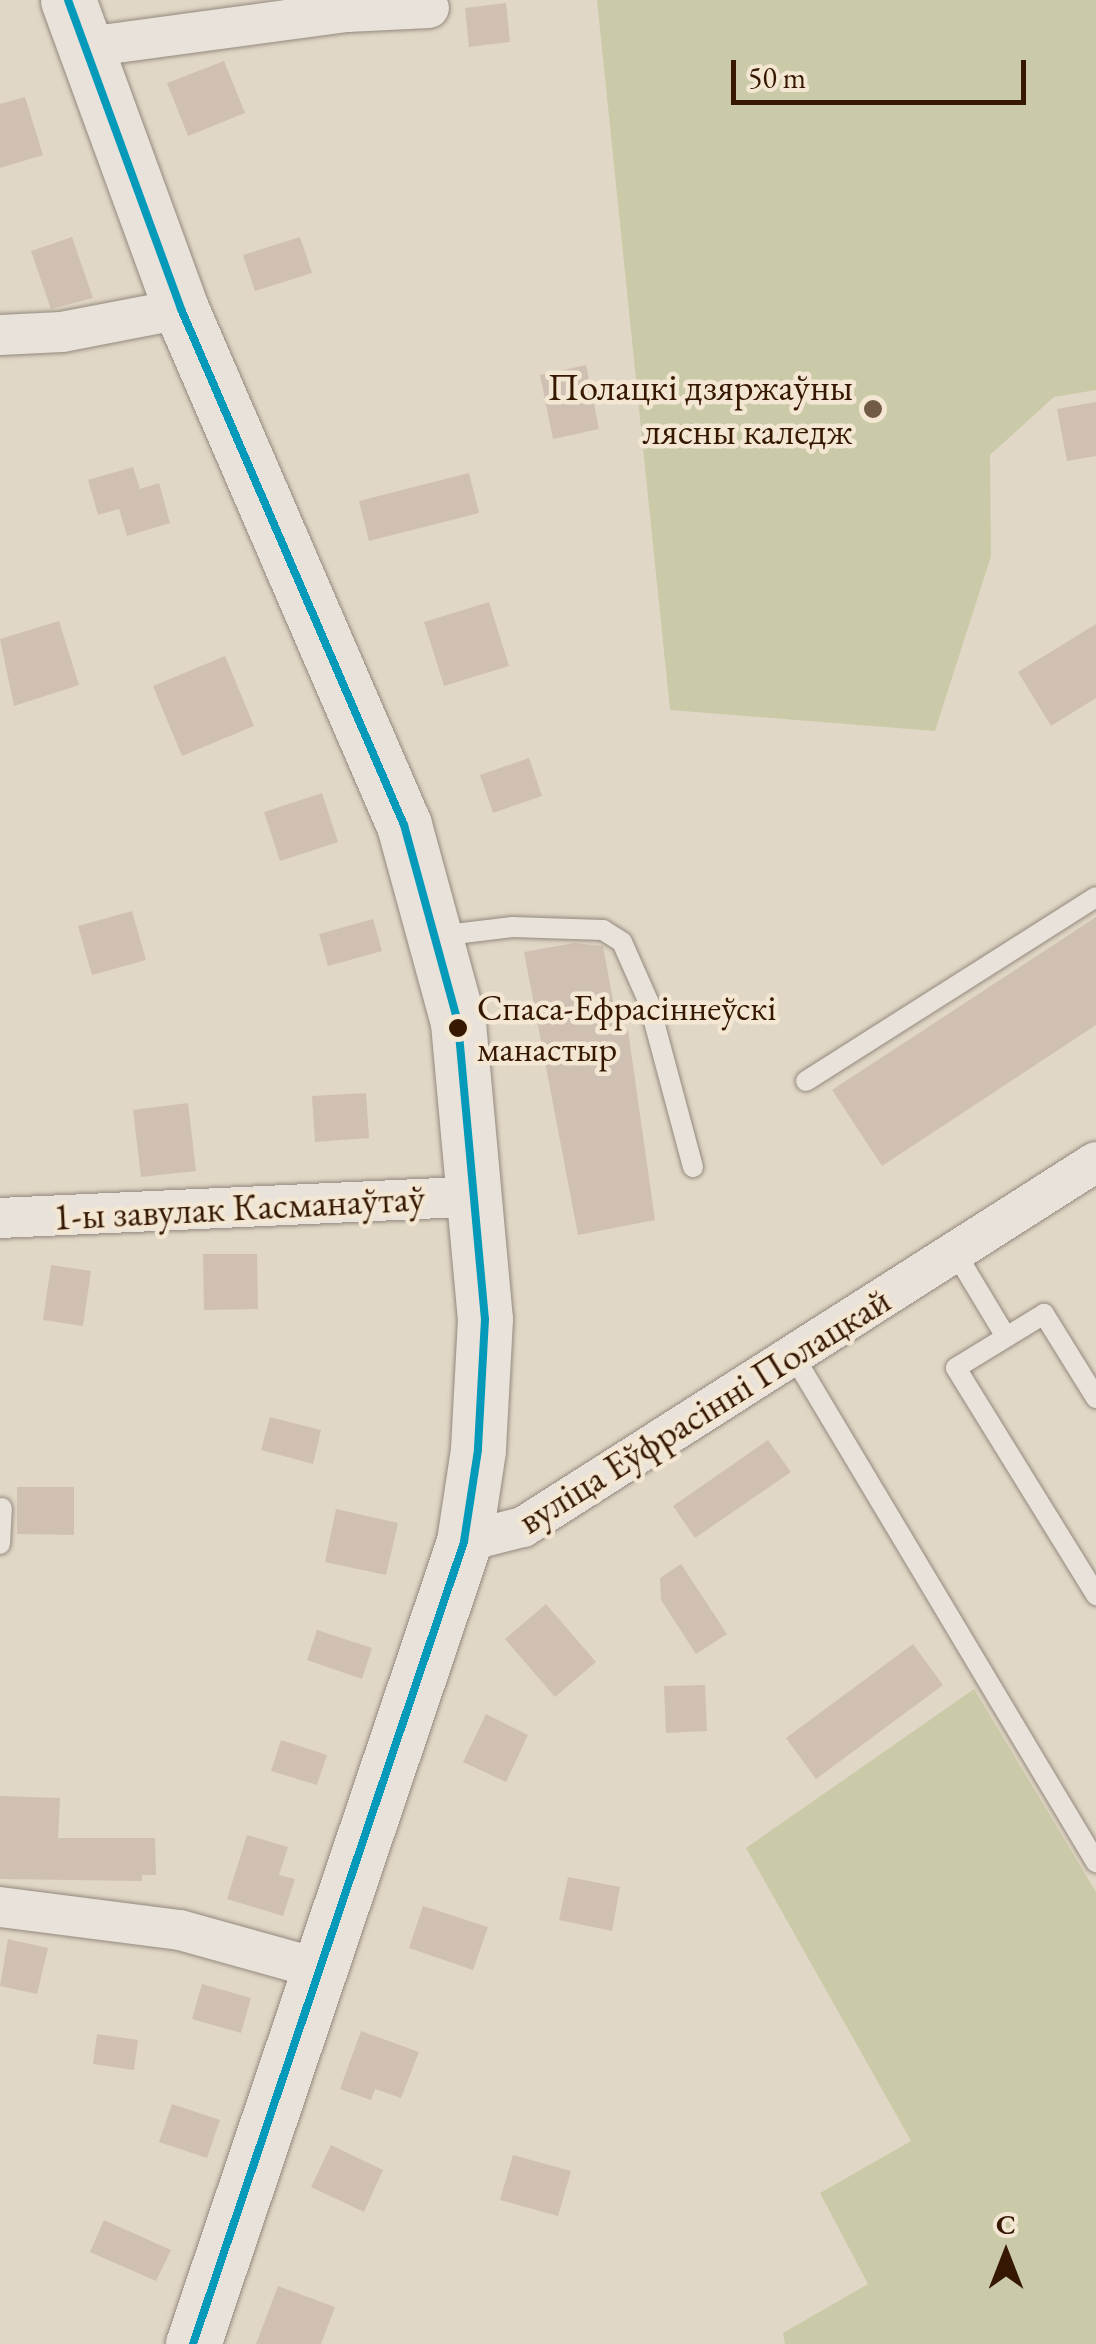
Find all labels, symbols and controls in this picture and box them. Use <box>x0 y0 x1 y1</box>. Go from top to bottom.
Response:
scale bar <box>736 40 1031 102</box>
text: 50 m <box>748 58 806 97</box>
place label: Полацкі дзяржаўны лясны каледж <box>548 364 853 454</box>
marker: Полацкі дзяржаўны лясны каледж <box>862 398 884 420</box>
place label: Спаса-Ефрасіннеўскі манастыр <box>477 985 776 1070</box>
marker: Спаса-Ефрасіннеўскі манастыр <box>448 1018 468 1038</box>
street label: 1-ы завулак Касманаўтаў <box>52 1174 426 1240</box>
street label: вуліца Еўфрасінні Полацкай <box>510 1277 898 1543</box>
north arrow <box>956 2204 1056 2304</box>
text: С <box>996 2206 1016 2242</box>

